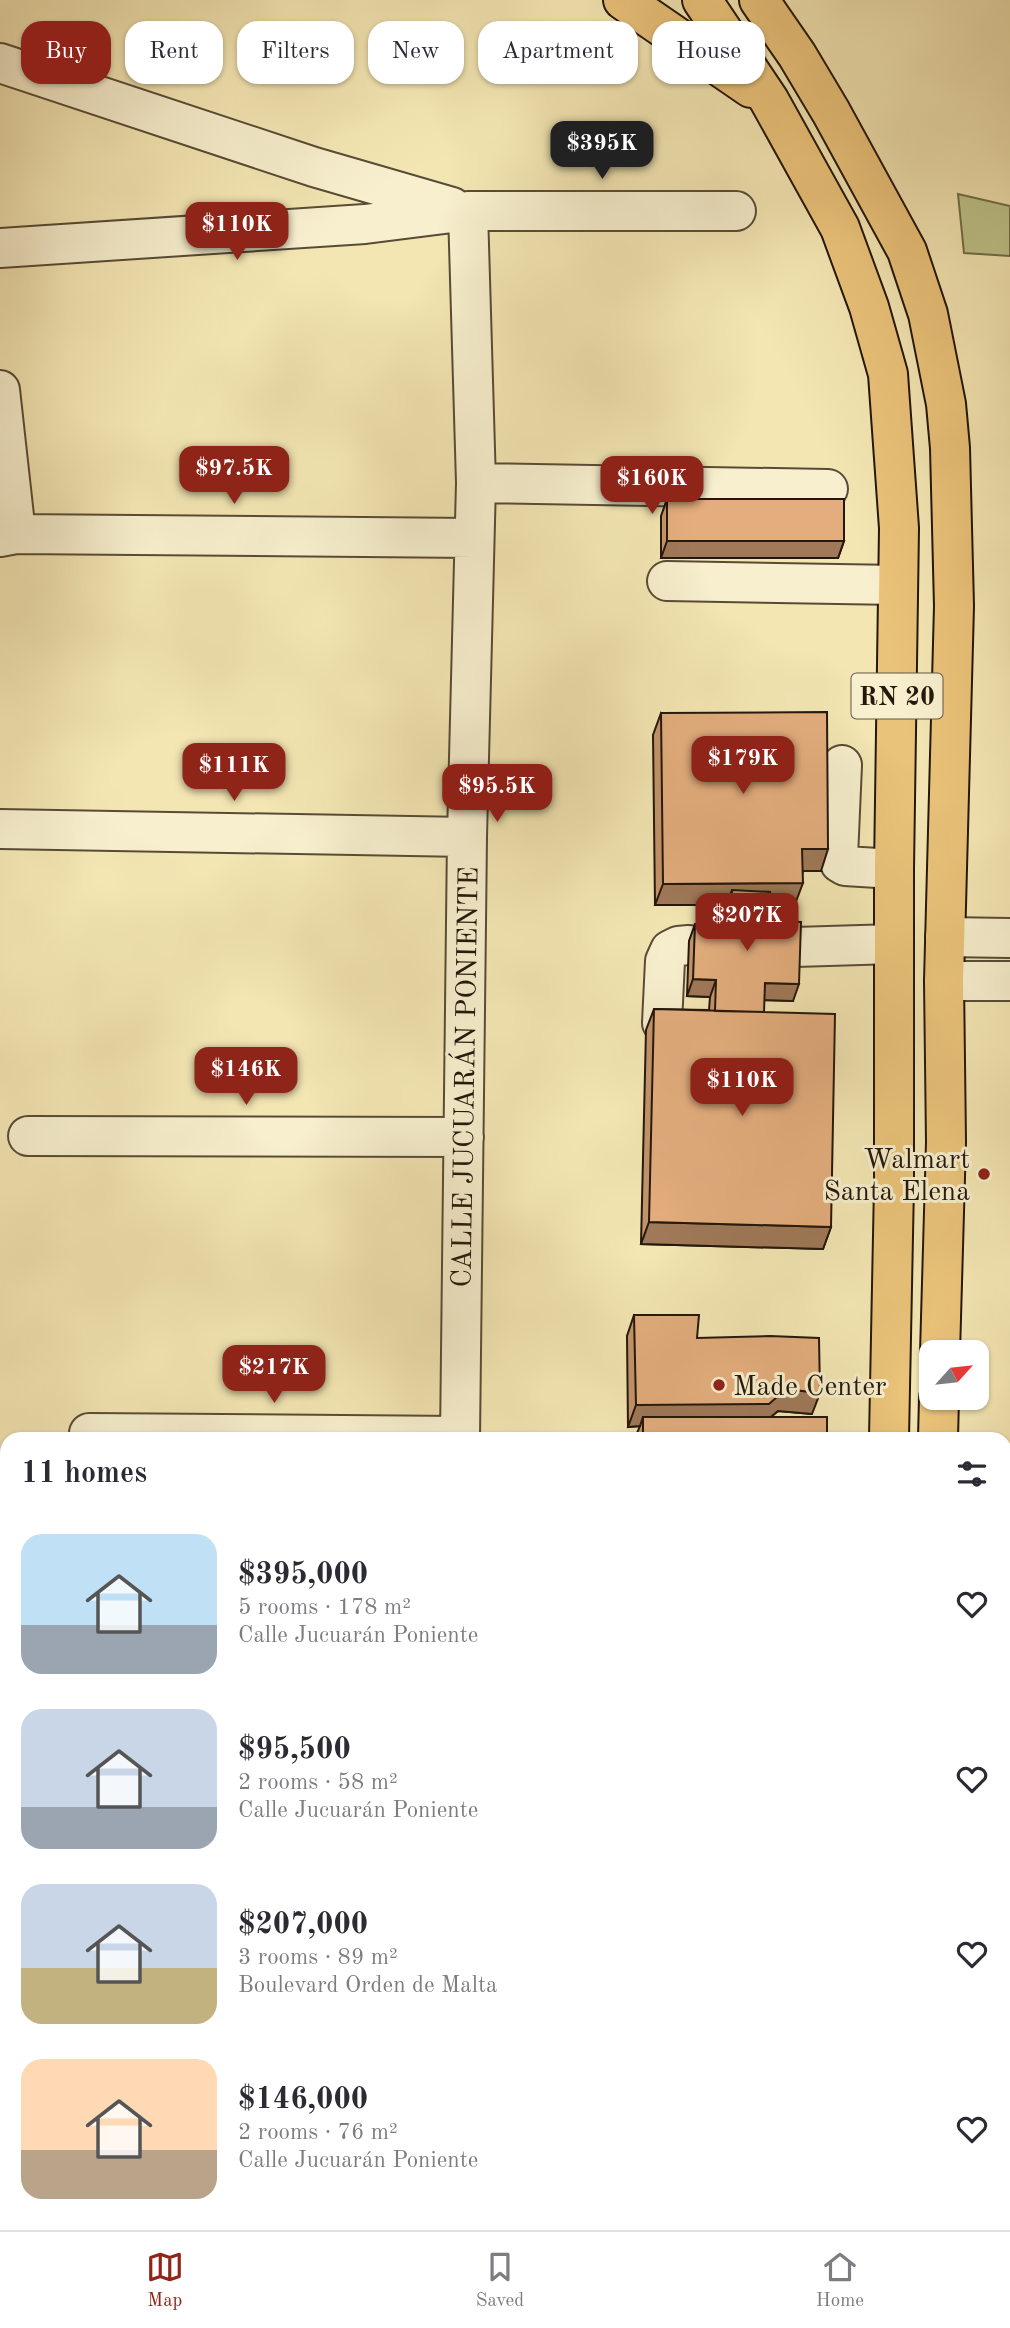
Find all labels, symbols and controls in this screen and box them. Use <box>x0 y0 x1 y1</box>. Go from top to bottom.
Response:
chip: Buy <box>21 21 111 84</box>
chip: Rent <box>125 21 223 84</box>
chip: Filters <box>237 21 354 84</box>
chip: New <box>368 21 464 84</box>
chip: Apartment <box>478 21 638 84</box>
chip: House <box>652 21 765 84</box>
pin: $395K <box>553 122 651 181</box>
text: $395K <box>566 132 638 155</box>
pin: $110K <box>188 202 286 262</box>
text: $110K <box>201 213 273 236</box>
pin: $97.5K <box>177 447 291 506</box>
pin: $160K <box>603 456 701 516</box>
text: $97.5K <box>195 457 273 480</box>
text: $160K <box>616 467 688 490</box>
road number: RN 20 <box>852 674 942 718</box>
pin: $179K <box>694 736 792 796</box>
pin: $111K <box>185 744 283 803</box>
text: $179K <box>707 747 779 770</box>
text: $111K <box>198 754 270 777</box>
pin: $95.5K <box>440 764 554 824</box>
text: $95.5K <box>458 775 536 798</box>
street label: CALLE JUCUARÁN PONIENTE <box>444 866 485 1288</box>
pin: $207K <box>698 894 796 953</box>
text: $207K <box>711 904 783 927</box>
pin: $146K <box>197 1048 295 1107</box>
text: $146K <box>210 1058 282 1081</box>
pin: $110K <box>693 1058 791 1118</box>
text: $110K <box>706 1069 778 1092</box>
place label: Walmart Santa Elena <box>824 1147 970 1207</box>
marker: Walmart Santa Elena <box>976 1166 992 1182</box>
north arrow <box>919 1340 989 1410</box>
map controls <box>919 1340 989 1410</box>
pin: $217K <box>225 1346 323 1405</box>
text: $217K <box>238 1356 310 1379</box>
place label: Made Center <box>733 1374 887 1402</box>
marker: Made Center <box>711 1377 727 1393</box>
icon: filters <box>953 1455 991 1493</box>
text: 11 homes <box>21 1459 147 1489</box>
text: $395,000 <box>238 1560 368 1590</box>
icon: home <box>77 1562 161 1646</box>
icon: heart <box>953 1585 991 1623</box>
text: 5 rooms · 178 m² <box>238 1596 411 1619</box>
text: Calle Jucuarán Poniente <box>238 1624 478 1647</box>
text: $95,500 <box>238 1735 351 1765</box>
icon: home <box>77 1737 161 1821</box>
icon: heart <box>953 1760 991 1798</box>
text: 2 rooms · 58 m² <box>238 1771 398 1794</box>
text: Calle Jucuarán Poniente <box>238 1799 478 1822</box>
text: $207,000 <box>238 1910 368 1940</box>
icon: home <box>77 1912 161 1996</box>
icon: heart <box>953 1935 991 1973</box>
text: 3 rooms · 89 m² <box>238 1946 398 1969</box>
text: Boulevard Orden de Malta <box>238 1974 497 1997</box>
text: $146,000 <box>238 2085 368 2115</box>
icon: home <box>77 2087 161 2171</box>
icon: heart <box>953 2110 991 2148</box>
text: 2 rooms · 76 m² <box>238 2121 398 2144</box>
text: Calle Jucuarán Poniente <box>238 2149 478 2172</box>
tab: Map <box>146 2248 184 2313</box>
tab: Saved <box>476 2248 524 2313</box>
tab: Home <box>816 2248 864 2313</box>

